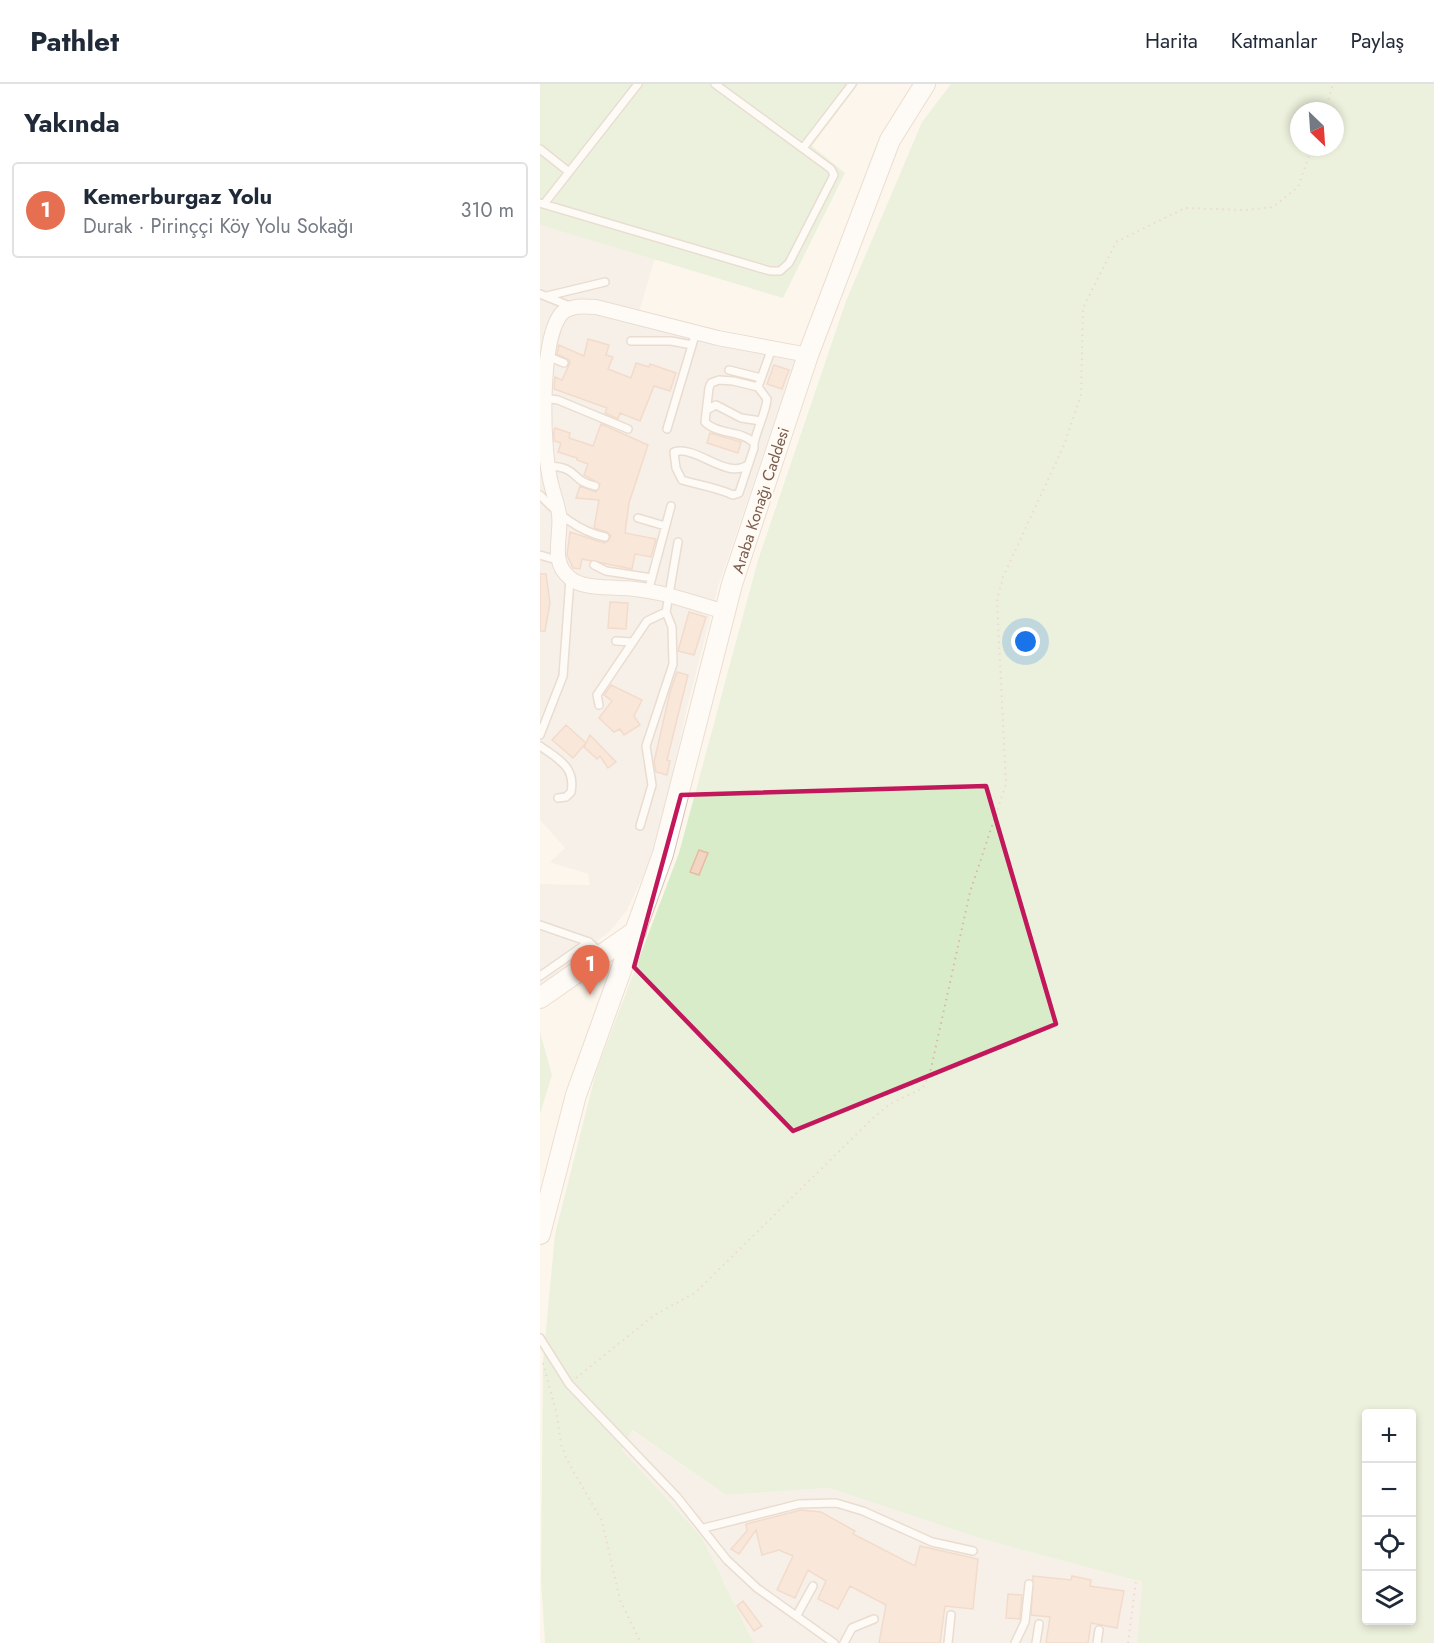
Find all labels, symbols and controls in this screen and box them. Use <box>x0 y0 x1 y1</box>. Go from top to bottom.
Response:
text: Pathlet <box>30 21 119 62</box>
text: Harita <box>1145 26 1198 56</box>
text: Katmanlar <box>1231 26 1317 56</box>
text: Paylaş <box>1350 26 1404 56</box>
north arrow <box>1290 102 1344 156</box>
text: Yakında <box>24 104 120 142</box>
text: Kemerburgaz Yolu <box>83 180 272 212</box>
text: 1 <box>40 196 51 225</box>
text: 310 m <box>460 196 514 225</box>
text: Durak · Pirinççi Köy Yolu Sokağı <box>83 212 354 241</box>
street label: Araba Konağı Caddesi <box>726 424 795 576</box>
your location <box>1011 627 1040 656</box>
pin: 1 <box>571 946 610 995</box>
map controls <box>1362 1409 1416 1625</box>
button: + <box>1362 1409 1416 1463</box>
button: − <box>1362 1463 1416 1517</box>
button: locate <box>1362 1517 1416 1571</box>
button: layers <box>1362 1571 1416 1625</box>

